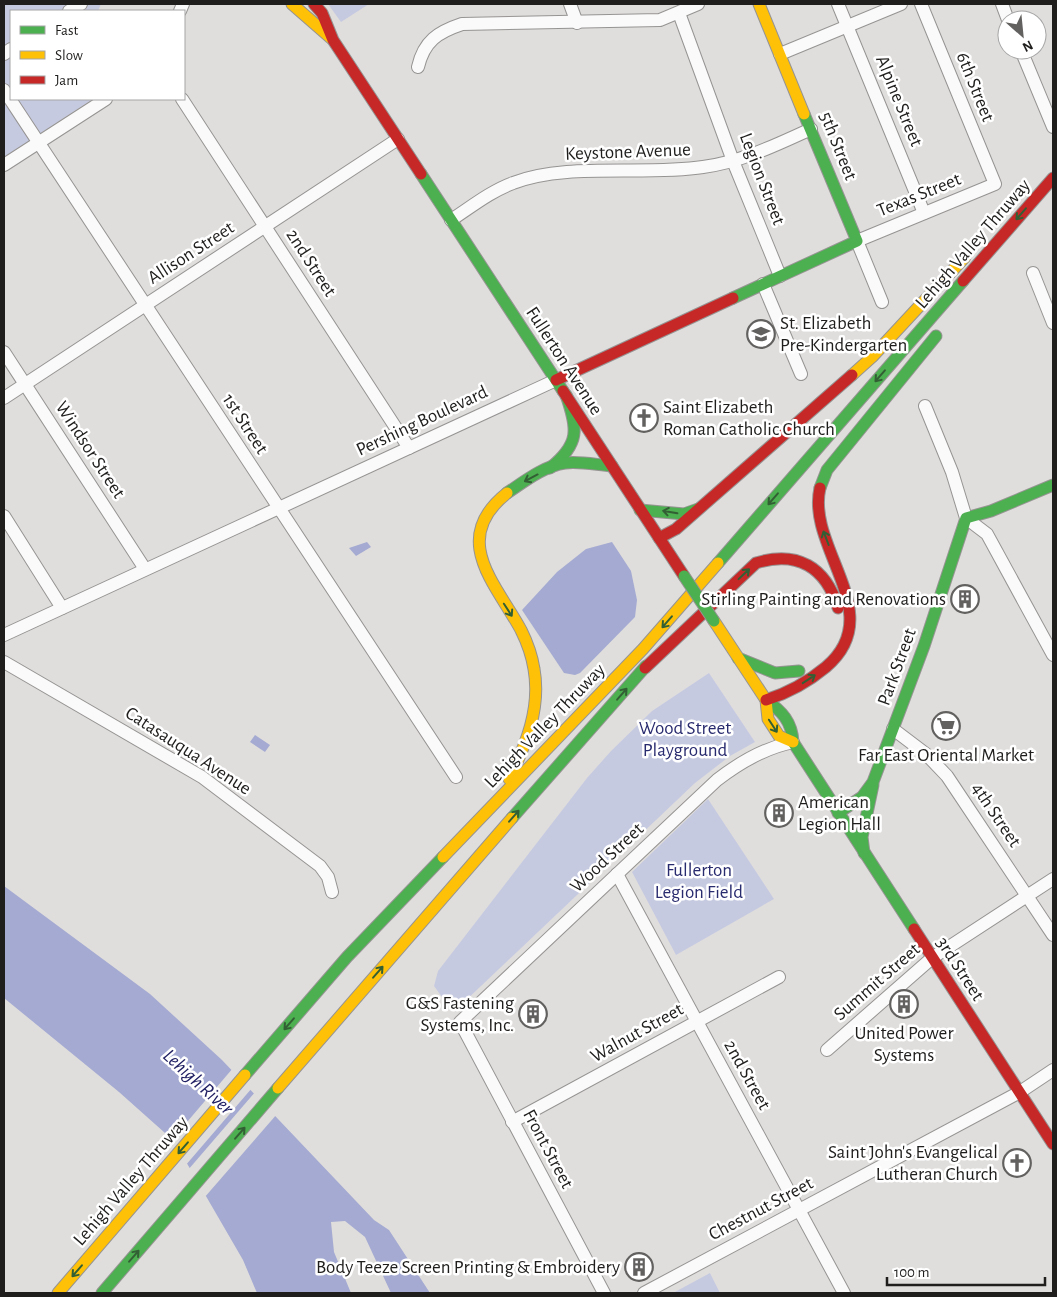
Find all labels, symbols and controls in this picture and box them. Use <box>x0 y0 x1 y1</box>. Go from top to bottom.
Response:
legend <box>10 10 185 100</box>
north arrow <box>997 10 1047 60</box>
text: Fast <box>55 23 79 38</box>
text: N <box>1020 37 1035 54</box>
text: Slow <box>55 48 83 63</box>
street label: 6th Street <box>953 50 997 124</box>
street label: Alpine Street <box>872 53 926 149</box>
text: Jam <box>55 73 78 88</box>
street label: 5th Street <box>816 109 860 183</box>
street label: Legion Street <box>736 130 788 228</box>
street label: Keystone Avenue <box>565 140 691 164</box>
street label: Texas Street <box>874 170 964 220</box>
street label: Lehigh Valley Thruway <box>912 176 1034 312</box>
one-way arrow <box>1015 208 1027 221</box>
street label: Allison Street <box>144 218 238 288</box>
street label: 2nd Street <box>282 226 340 300</box>
street label: Fullerton Avenue <box>522 304 606 418</box>
place label: St. Elizabeth Pre-Kindergarten <box>780 314 907 355</box>
school or university icon: St. Elizabeth Pre-Kindergarten <box>746 319 776 349</box>
one-way arrow <box>874 370 886 383</box>
street label: Pershing Boulevard <box>353 382 491 460</box>
street label: 1st Street <box>219 391 271 457</box>
street label: Windsor Street <box>52 398 128 502</box>
place label: Saint Elizabeth Roman Catholic Church <box>663 398 835 439</box>
church icon: Saint Elizabeth Roman Catholic Church <box>629 403 659 433</box>
one-way arrow <box>524 473 539 483</box>
one-way arrow <box>768 492 779 505</box>
one-way arrow <box>662 507 678 517</box>
one-way arrow <box>821 530 830 546</box>
one-way arrow <box>738 568 751 580</box>
building icon: Stirling Painting and Renovations <box>950 584 980 614</box>
place label: Stirling Painting and Renovations <box>701 590 946 609</box>
one-way arrow <box>503 603 513 617</box>
one-way arrow <box>661 615 672 628</box>
street label: Park Street <box>874 626 920 708</box>
street label: Lehigh Valley Thruway <box>481 660 609 792</box>
one-way arrow <box>802 674 816 685</box>
one-way arrow <box>616 688 627 701</box>
street label: Catasauqua Avenue <box>122 703 254 799</box>
supermarket icon: Far East Oriental Market <box>931 711 961 741</box>
park label: Wood Street Playground <box>639 719 731 760</box>
one-way arrow <box>767 719 778 733</box>
place label: Far East Oriental Market <box>858 746 1034 765</box>
street label: 4th Street <box>968 779 1024 851</box>
place label: American Legion Hall <box>798 793 881 834</box>
building icon: American Legion Hall <box>764 798 794 828</box>
one-way arrow <box>508 810 520 823</box>
street label: Wood Street <box>567 820 647 896</box>
park label: Fullerton Legion Field <box>655 861 743 902</box>
street label: 3rd Street <box>933 934 987 1004</box>
street label: Summit Street <box>830 940 924 1024</box>
one-way arrow <box>372 966 384 979</box>
building icon: United Power Systems <box>889 989 919 1019</box>
place label: G&S Fastening Systems, Inc. <box>406 994 515 1035</box>
building icon: G&S Fastening Systems, Inc. <box>518 999 548 1029</box>
street label: Walnut Street <box>587 1000 687 1066</box>
one-way arrow <box>283 1018 294 1031</box>
place label: United Power Systems <box>854 1024 954 1065</box>
street label: 2nd Street <box>720 1037 774 1113</box>
water label: Lehigh River <box>159 1045 237 1119</box>
street label: Front Street <box>519 1106 577 1192</box>
street label: Lehigh Valley Thruway <box>70 1113 192 1249</box>
one-way arrow <box>234 1127 245 1140</box>
one-way arrow <box>177 1141 189 1154</box>
place label: Saint John's Evangelical Lutheran Church <box>828 1143 998 1184</box>
church icon: Saint John's Evangelical Lutheran Church <box>1002 1148 1032 1178</box>
street label: Chestnut Street <box>706 1174 816 1244</box>
one-way arrow <box>128 1250 140 1263</box>
building icon: Body Teeze Screen Printing & Embroidery <box>624 1252 654 1282</box>
scale bar <box>887 1254 1044 1286</box>
place label: Body Teeze Screen Printing & Embroidery <box>316 1258 620 1277</box>
one-way arrow <box>71 1264 83 1277</box>
text: 100 m <box>894 1265 929 1280</box>

